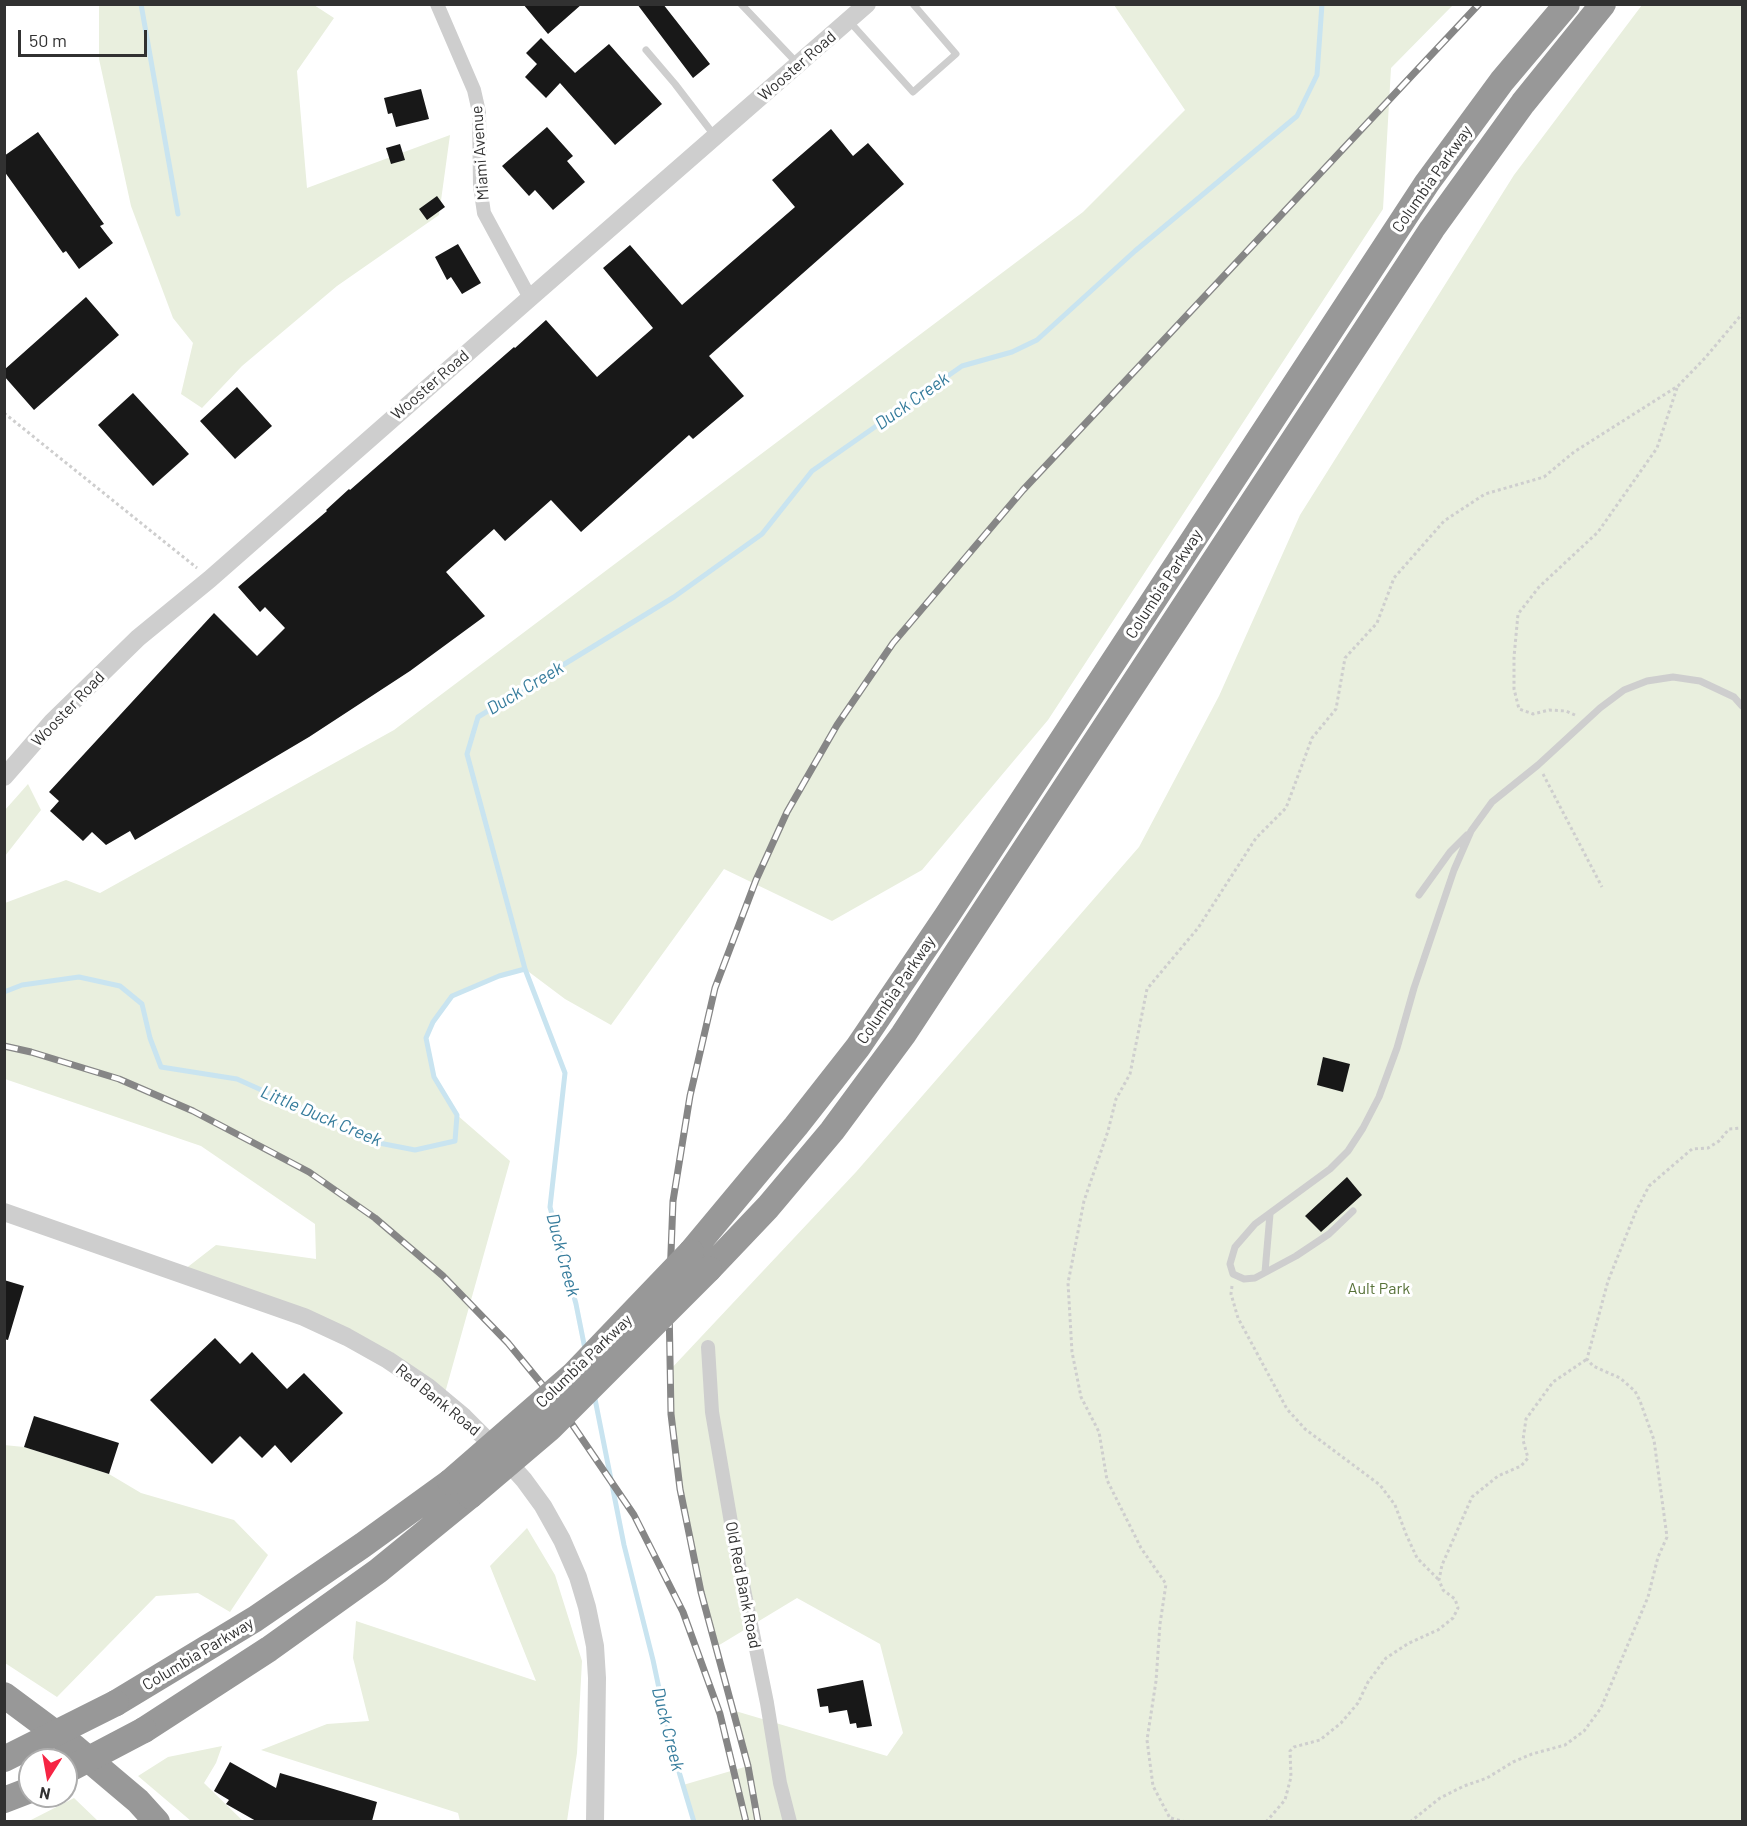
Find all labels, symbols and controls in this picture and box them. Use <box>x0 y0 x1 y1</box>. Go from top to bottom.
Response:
scale bar <box>21 18 150 56</box>
street label: Wooster Road <box>754 27 840 105</box>
text: 50 m <box>29 29 67 51</box>
street label: Miami Avenue <box>467 105 493 201</box>
street label: Columbia Parkway <box>1388 122 1476 236</box>
street label: Wooster Road <box>387 346 473 424</box>
water label: Duck Creek <box>871 368 953 434</box>
street label: Columbia Parkway <box>1122 526 1206 642</box>
water label: Duck Creek <box>483 657 567 719</box>
street label: Wooster Road <box>27 667 109 751</box>
street label: Columbia Parkway <box>853 932 939 1048</box>
water label: Little Duck Creek <box>257 1081 385 1151</box>
water label: Duck Creek <box>542 1211 584 1299</box>
park label: Ault Park <box>1348 1279 1410 1299</box>
street label: Columbia Parkway <box>532 1310 636 1412</box>
street label: Red Bank Road <box>392 1360 484 1440</box>
street label: Old Red Bank Road <box>721 1520 765 1650</box>
street label: Columbia Parkway <box>139 1613 257 1695</box>
water label: Duck Creek <box>647 1685 689 1773</box>
north arrow <box>18 1748 78 1808</box>
text: N <box>38 1784 52 1805</box>

